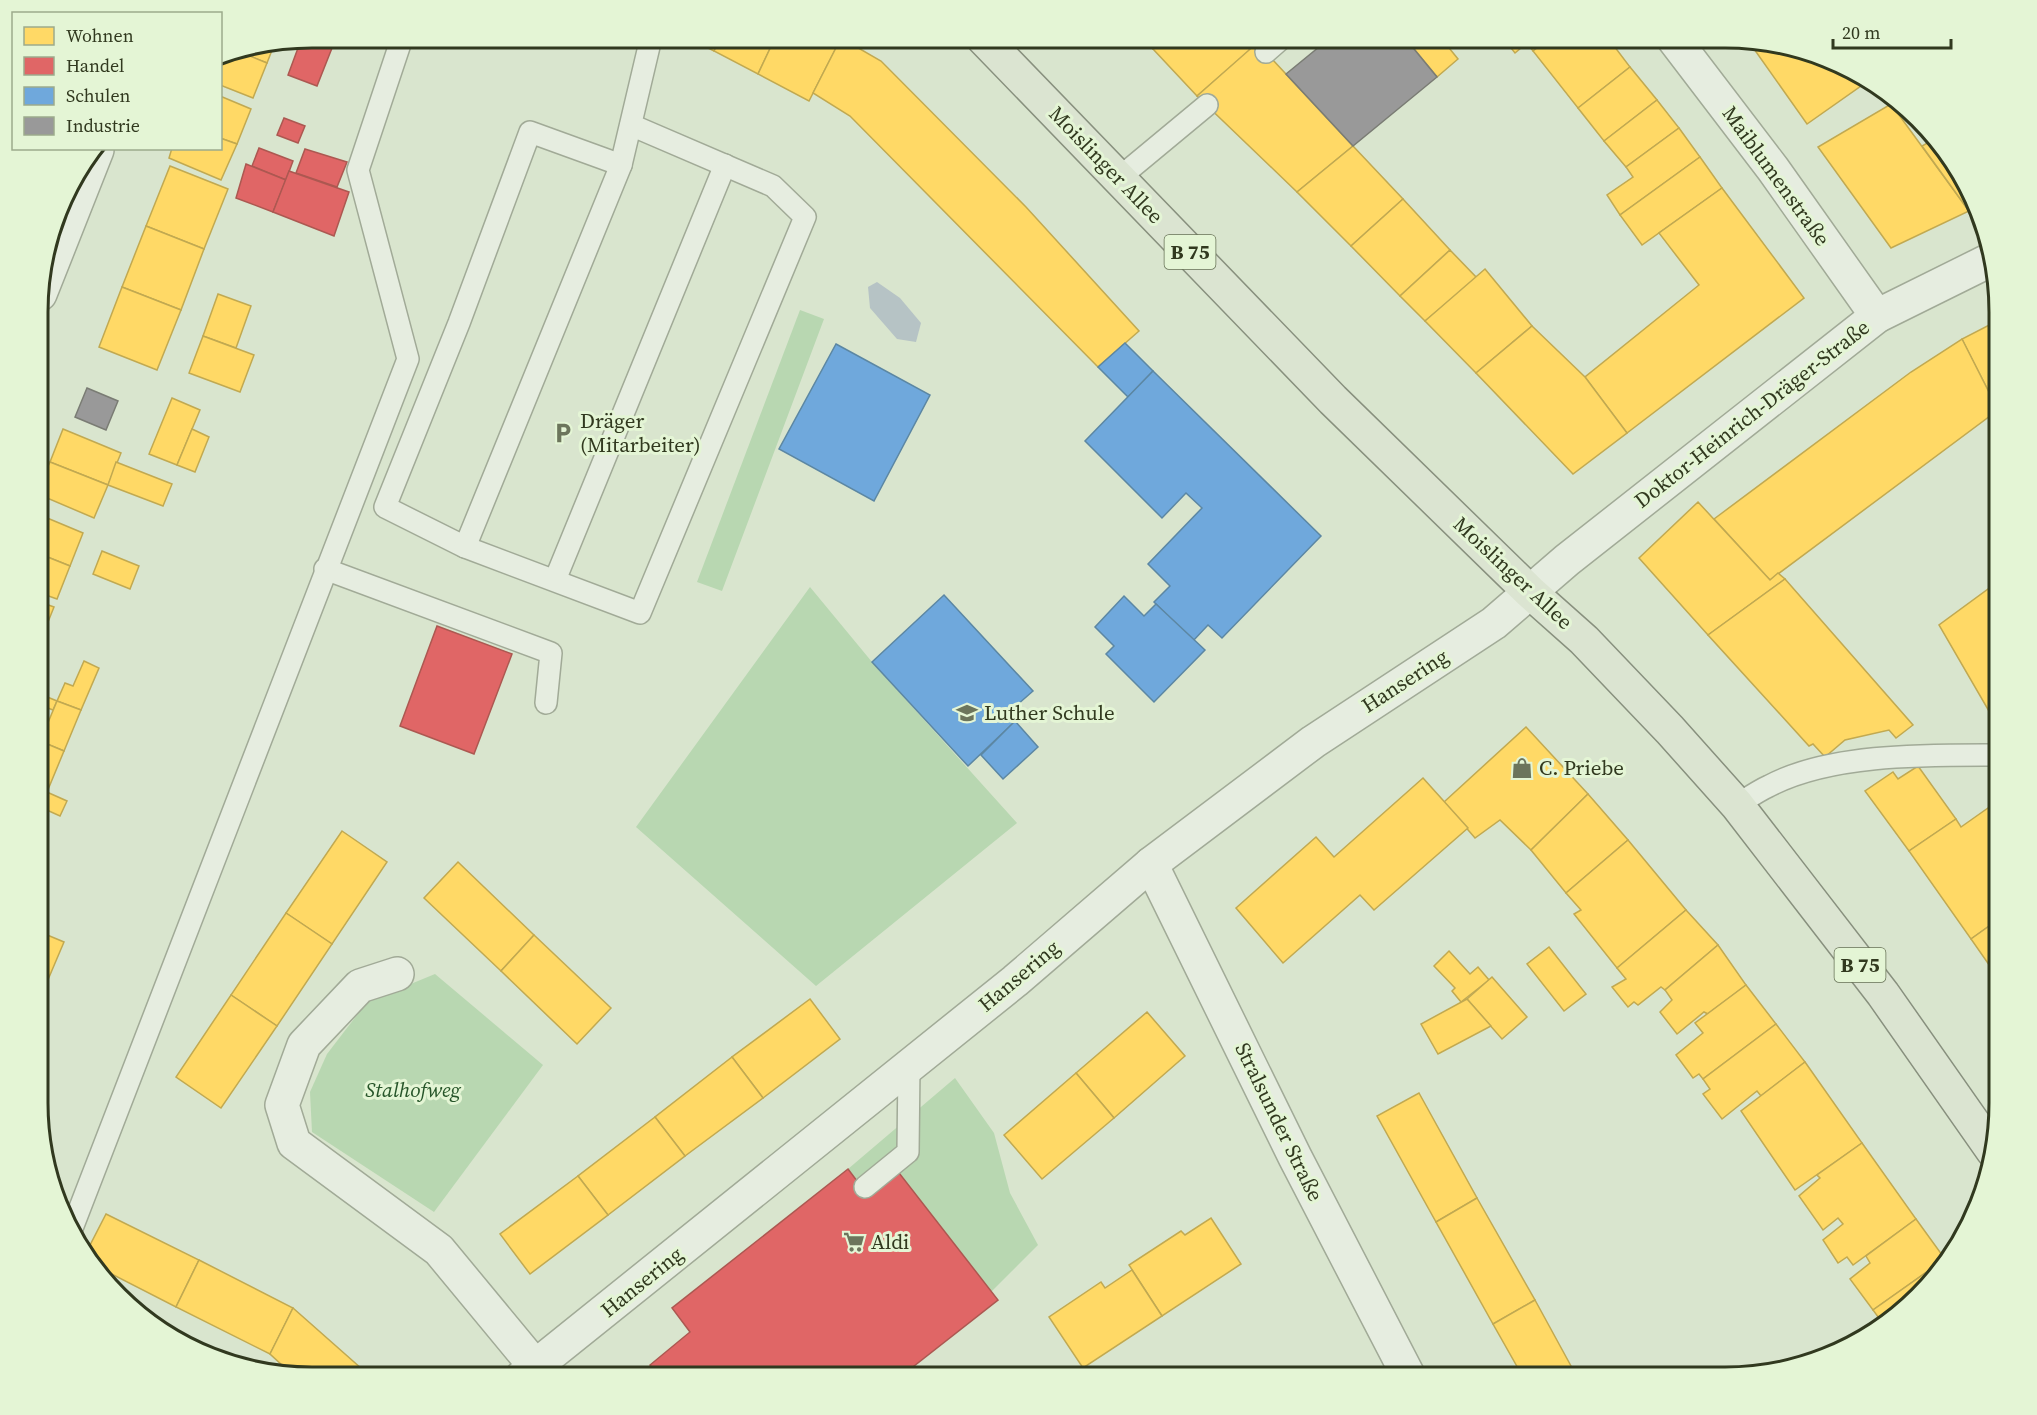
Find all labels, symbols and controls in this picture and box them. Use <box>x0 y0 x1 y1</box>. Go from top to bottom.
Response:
legend <box>12 12 222 150</box>
scale bar <box>1833 12 1952 50</box>
text: 20 m <box>1842 20 1880 45</box>
text: Wohnen <box>66 23 134 48</box>
text: Handel <box>66 53 124 78</box>
text: Schulen <box>66 83 131 108</box>
street label: Moislinger Allee <box>1043 99 1170 230</box>
street label: Maiblumenstraße <box>1716 100 1837 252</box>
text: Industrie <box>66 113 140 138</box>
road number: B 75 <box>1164 235 1216 269</box>
street label: Doktor-Heinrich-Dräger-Straße <box>1628 313 1875 515</box>
place label: Dräger (Mitarbeiter) <box>580 406 701 459</box>
parking icon: Dräger (Mitarbeiter) <box>551 421 575 445</box>
street label: Moislinger Allee <box>1447 510 1579 636</box>
street label: Hansering <box>1356 642 1454 719</box>
place label: Luther Schule <box>984 698 1115 727</box>
school or university icon: Luther Schule <box>955 701 979 725</box>
place label: C. Priebe <box>1539 753 1624 782</box>
shop icon: C. Priebe <box>1510 756 1534 780</box>
street label: Hansering <box>972 933 1066 1018</box>
road number: B 75 <box>1834 948 1886 982</box>
street label: Stralsunder Straße <box>1228 1038 1330 1206</box>
park label: Stalhofweg <box>365 1075 461 1104</box>
place label: Aldi <box>871 1227 909 1256</box>
supermarket icon: Aldi <box>842 1230 866 1254</box>
street label: Hansering <box>594 1239 689 1324</box>

